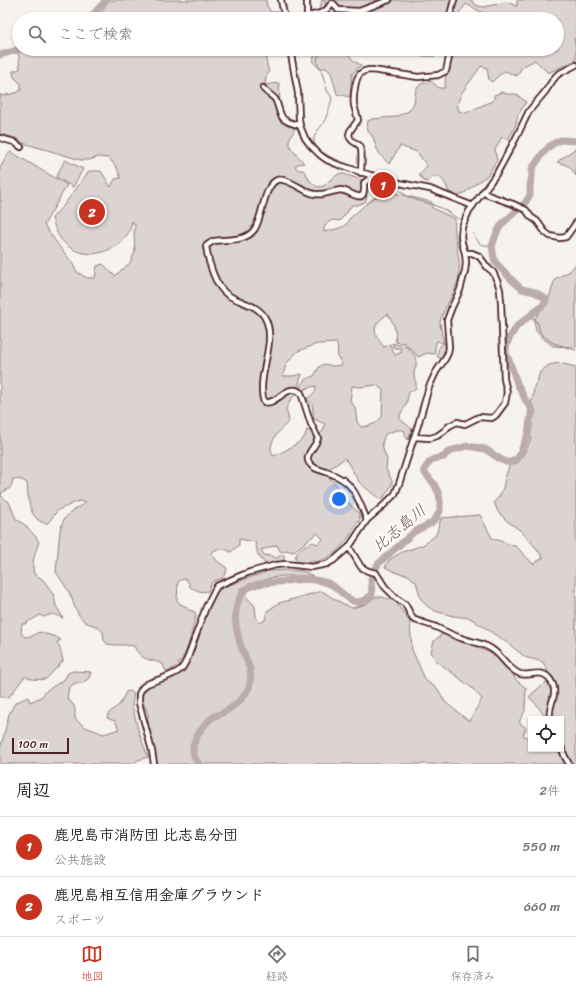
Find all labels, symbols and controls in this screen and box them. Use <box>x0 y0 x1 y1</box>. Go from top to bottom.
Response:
search box <box>12 12 564 56</box>
text: ここで検索 <box>58 21 133 47</box>
icon: search <box>26 23 48 45</box>
pin: 1 <box>370 170 396 200</box>
pin: 2 <box>79 197 105 227</box>
your location <box>329 489 349 509</box>
water label: 比志島川 <box>365 496 433 560</box>
map controls <box>528 716 564 752</box>
button: locate <box>528 716 564 752</box>
text: 100 m <box>18 735 48 754</box>
scale bar <box>12 736 69 755</box>
text: 周辺 <box>16 775 50 805</box>
text: 2件 <box>539 779 560 802</box>
text: 鹿児島市消防団 比志島分団 <box>54 822 238 848</box>
text: 1 <box>26 835 32 858</box>
text: 550 m <box>523 835 560 858</box>
text: 公共施設 <box>54 848 106 871</box>
text: 鹿児島相互信用金庫グラウンド <box>54 882 264 908</box>
text: 2 <box>25 895 33 918</box>
text: 660 m <box>524 895 560 918</box>
text: スポーツ <box>54 908 106 931</box>
tab: 地図 <box>81 943 103 986</box>
tab: 経路 <box>266 943 288 986</box>
tab: 保存済み <box>451 943 495 986</box>

